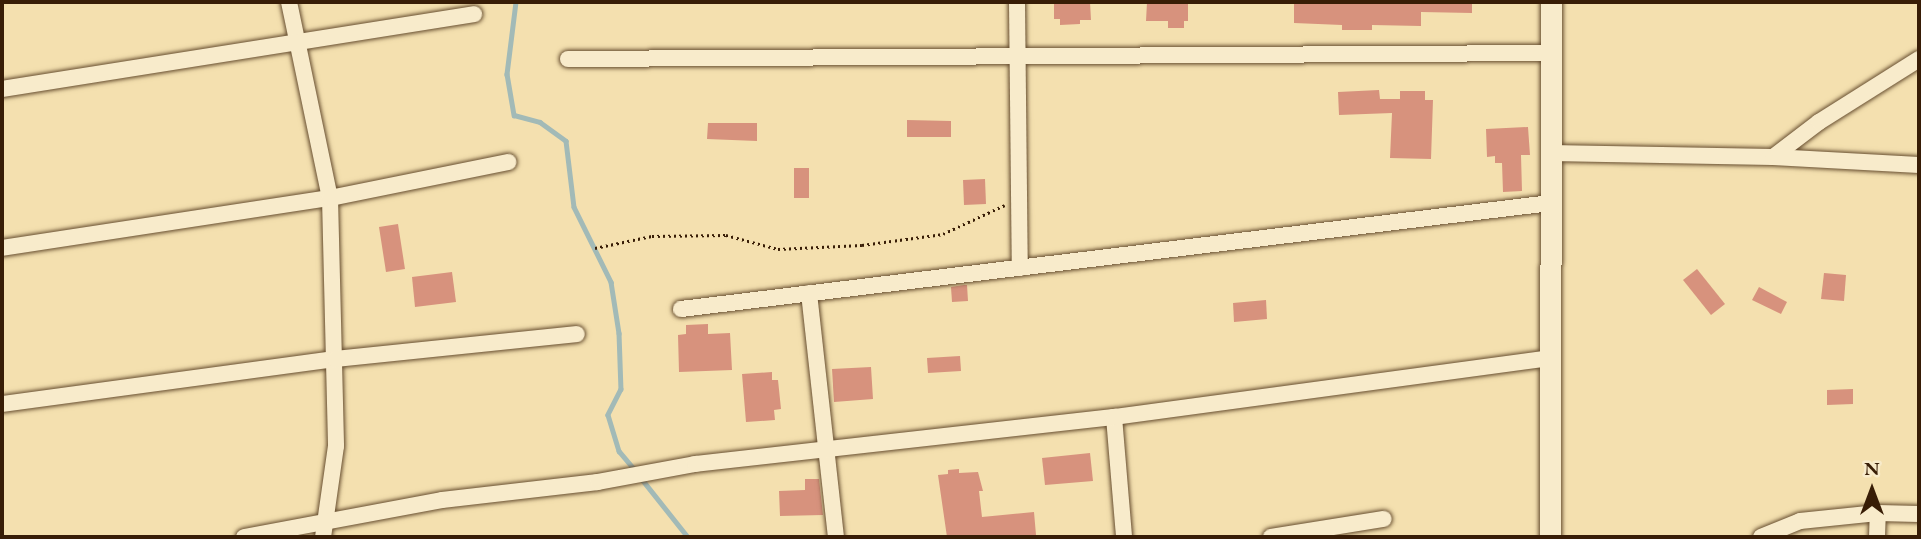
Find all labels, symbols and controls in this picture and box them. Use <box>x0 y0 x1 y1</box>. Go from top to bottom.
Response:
north arrow <box>1837 455 1907 525</box>
text: N <box>1864 456 1880 481</box>

